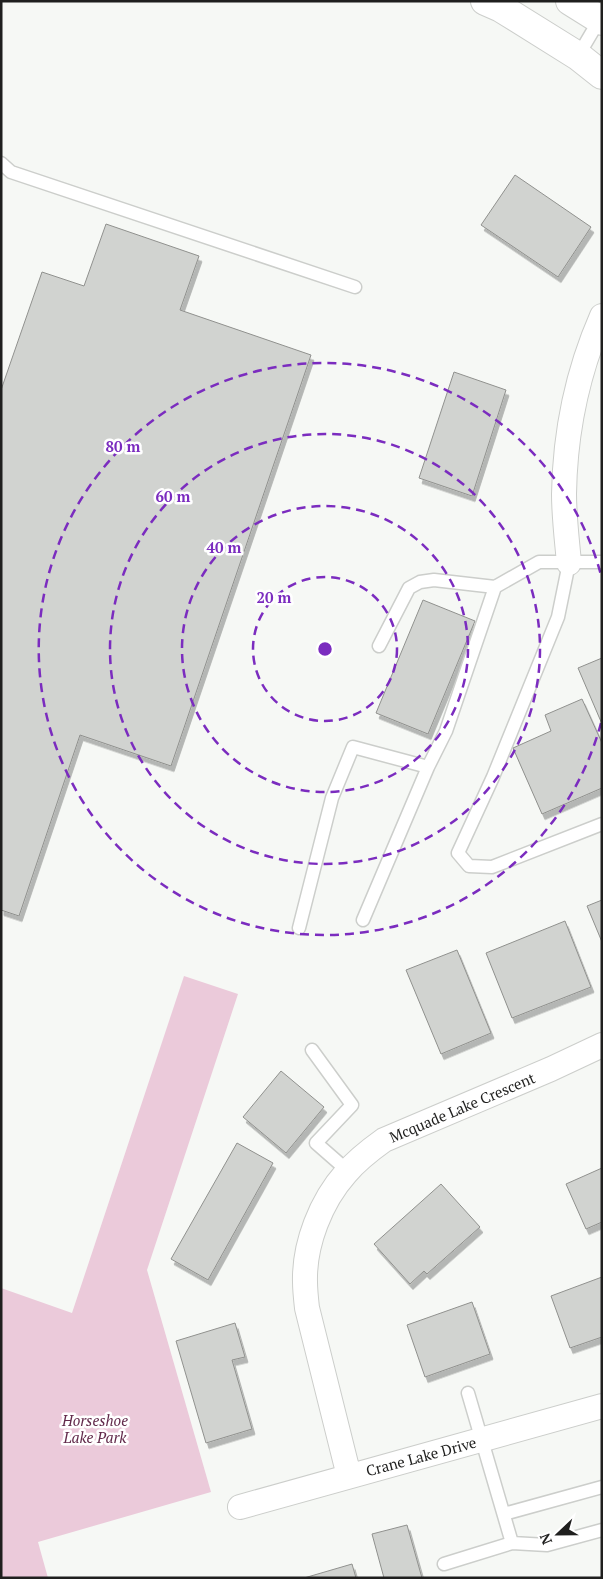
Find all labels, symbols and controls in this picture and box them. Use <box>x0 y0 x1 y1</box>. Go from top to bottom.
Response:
text: 80 m <box>106 436 141 456</box>
text: 60 m <box>156 486 191 506</box>
text: 40 m <box>207 537 242 557</box>
text: 20 m <box>257 587 292 607</box>
centre of rings <box>316 640 334 658</box>
street label: Mcquade Lake Crescent <box>386 1067 538 1147</box>
park label: Horseshoe Lake Park <box>61 1410 128 1447</box>
street label: Crane Lake Drive <box>364 1432 478 1480</box>
north arrow <box>533 1509 583 1559</box>
text: N <box>535 1530 556 1548</box>

